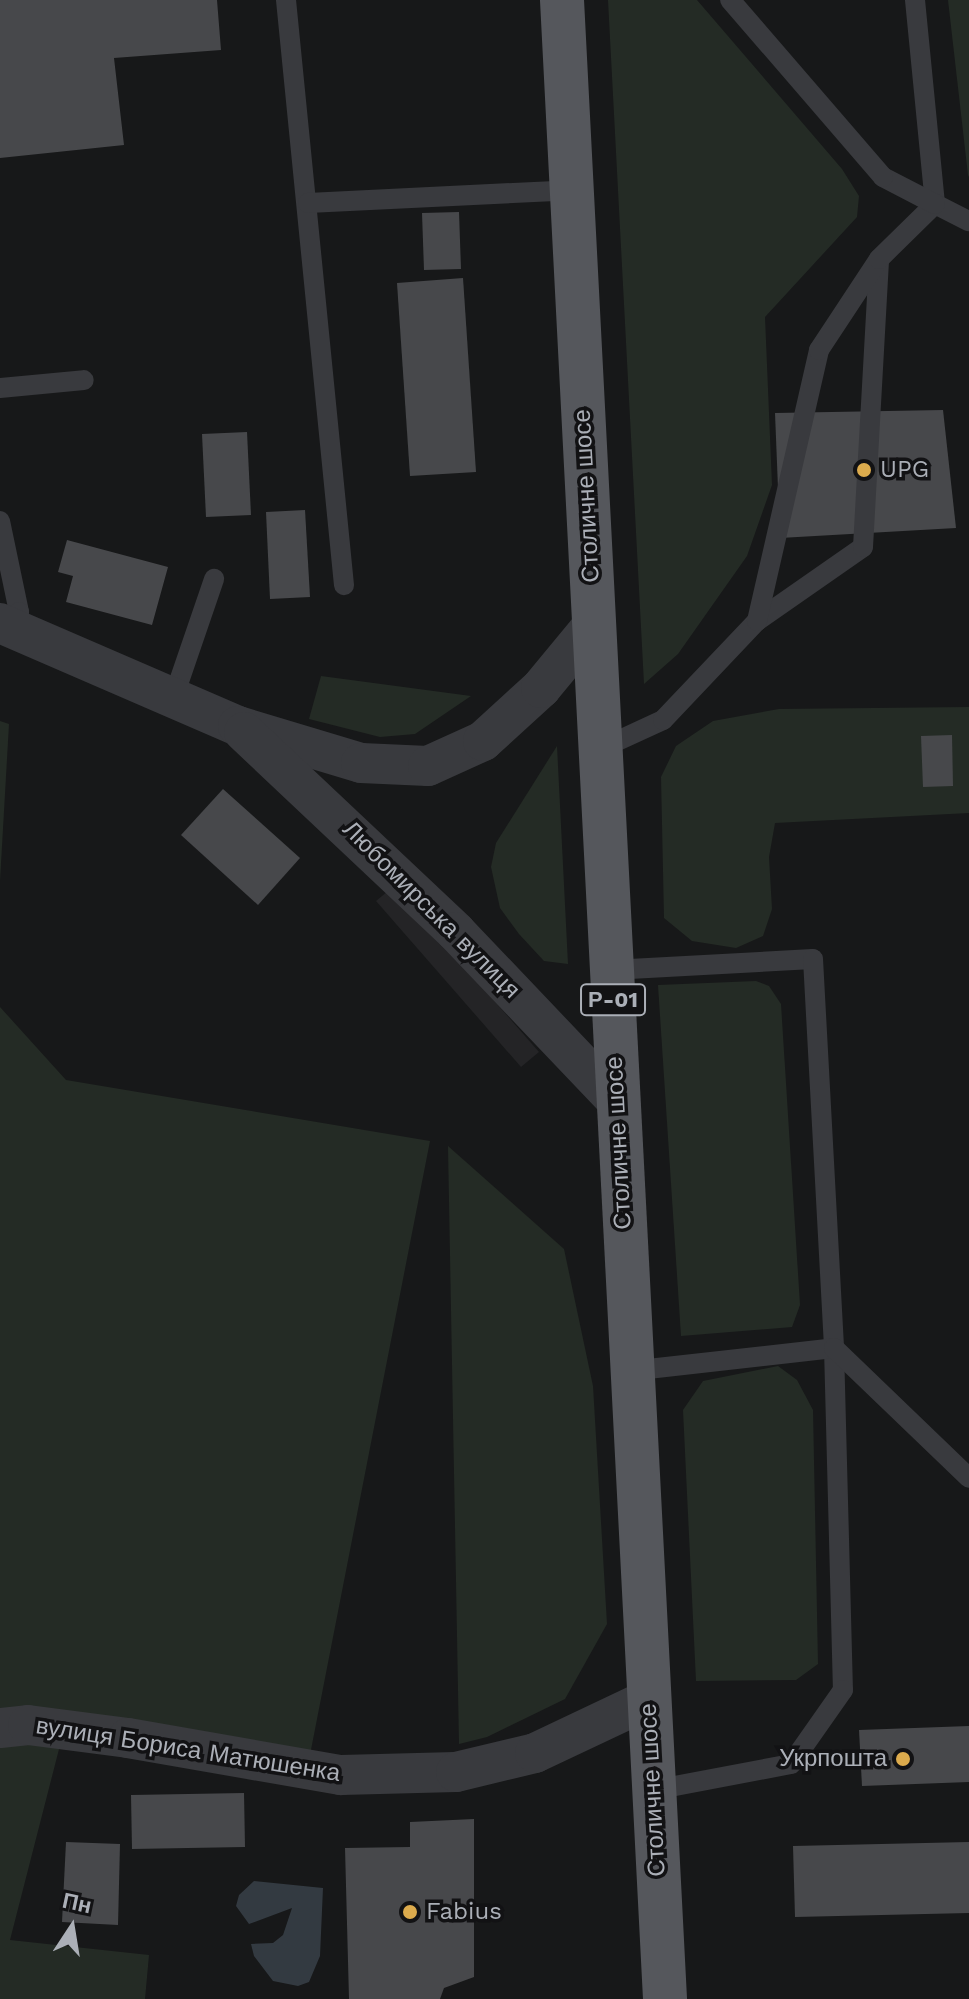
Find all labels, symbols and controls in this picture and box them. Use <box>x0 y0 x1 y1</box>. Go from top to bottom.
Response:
street label: Столичне шосе <box>568 409 606 583</box>
place label: UPG <box>880 456 929 484</box>
marker: UPG <box>855 461 873 479</box>
street label: Любомирська вулиця <box>336 815 526 1005</box>
road number: Р-01 <box>579 982 647 1018</box>
street label: Столичне шосе <box>600 1056 638 1230</box>
street label: Столичне шосе <box>634 1703 672 1877</box>
street label: вулиця Бориса Матюшенка <box>34 1712 342 1788</box>
place label: Укрпошта <box>779 1745 887 1773</box>
marker: Укрпошта <box>894 1750 912 1768</box>
north arrow <box>32 1887 112 1967</box>
text: Пн <box>60 1888 94 1918</box>
place label: Fabius <box>426 1898 502 1926</box>
marker: Fabius <box>401 1903 419 1921</box>

